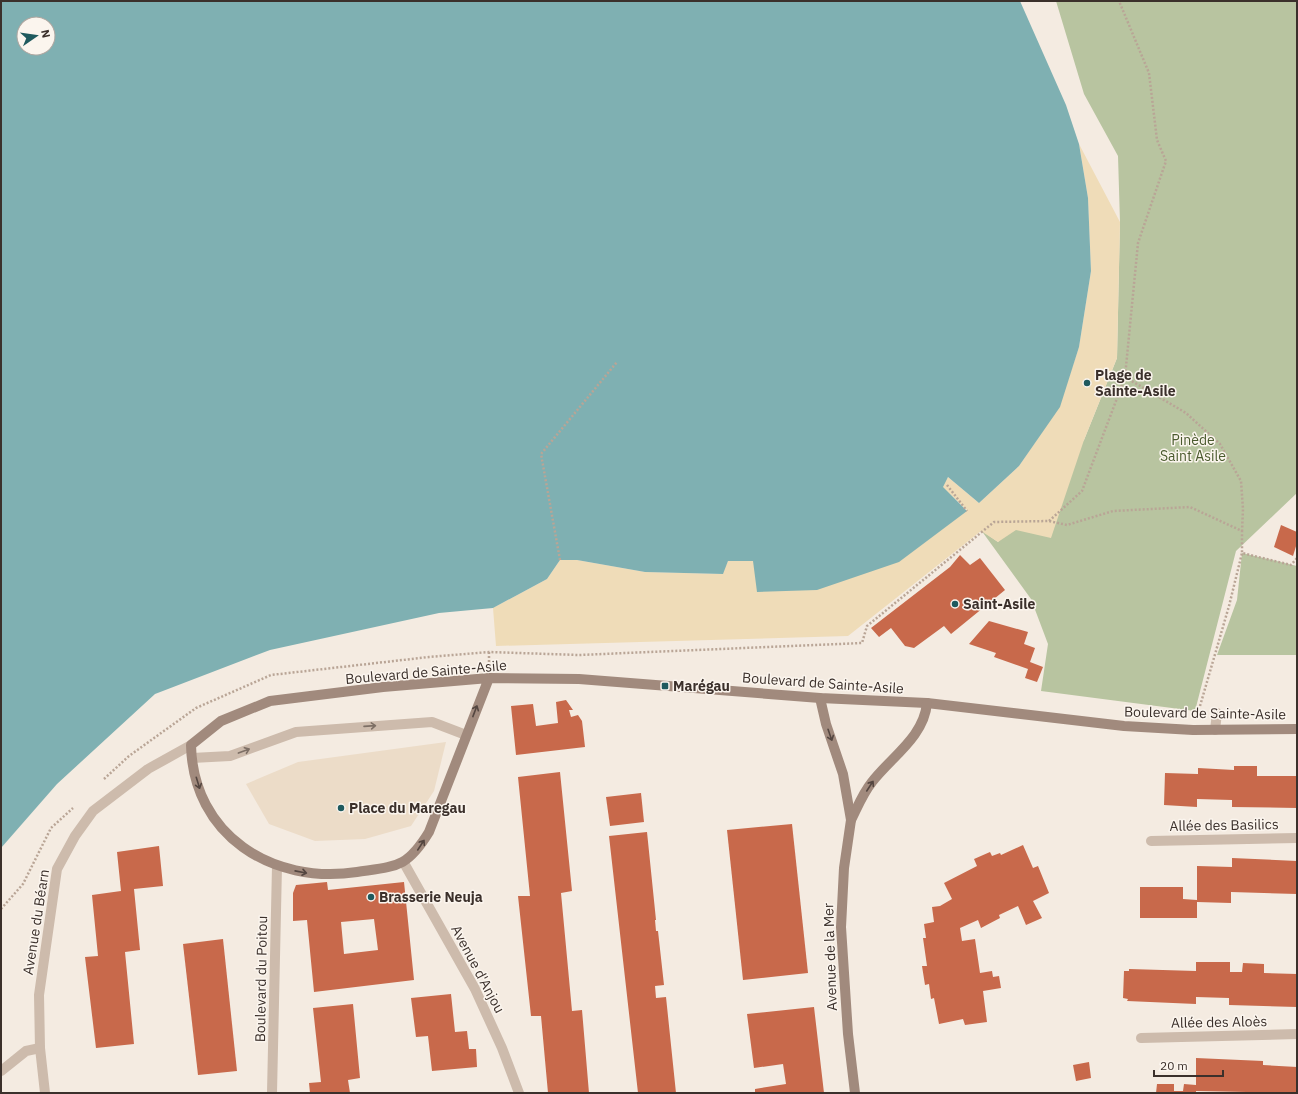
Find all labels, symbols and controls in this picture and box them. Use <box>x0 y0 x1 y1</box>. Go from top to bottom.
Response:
north arrow <box>16 16 56 56</box>
text: N <box>38 28 53 39</box>
place label: Plage de Sainte-Asile <box>1095 366 1176 400</box>
marker: Plage de Sainte-Asile <box>1082 378 1092 388</box>
park label: Pinède Saint Asile <box>1160 431 1226 465</box>
place label: Saint-Asile <box>963 595 1036 613</box>
marker: Saint-Asile <box>950 599 960 609</box>
street label: Boulevard de Sainte-Asile <box>345 656 508 688</box>
street label: Boulevard de Sainte-Asile <box>742 668 905 698</box>
place label: Marégau <box>673 677 730 695</box>
marker: Marégau <box>660 681 670 691</box>
street label: Boulevard de Sainte-Asile <box>1124 703 1286 723</box>
one-way arrow <box>472 706 480 718</box>
one-way arrow <box>363 723 376 730</box>
one-way arrow <box>827 729 834 742</box>
one-way arrow <box>237 746 249 754</box>
one-way arrow <box>195 776 202 789</box>
one-way arrow <box>866 781 874 792</box>
place label: Place du Maregau <box>349 799 466 817</box>
marker: Place du Maregau <box>336 803 346 813</box>
street label: Allée des Basilics <box>1169 815 1279 835</box>
one-way arrow <box>417 839 426 850</box>
street label: Avenue du Béarn <box>19 868 53 976</box>
one-way arrow <box>294 869 307 877</box>
place label: Brasserie Neuja <box>379 888 483 906</box>
marker: Brasserie Neuja <box>366 892 376 902</box>
street label: Avenue de la Mer <box>819 903 841 1011</box>
street label: Boulevard du Poitou <box>251 916 271 1042</box>
street label: Avenue d'Anjou <box>447 922 509 1016</box>
street label: Allée des Aloès <box>1171 1012 1267 1032</box>
scale bar <box>1154 1052 1223 1078</box>
text: 20 m <box>1160 1058 1188 1073</box>

